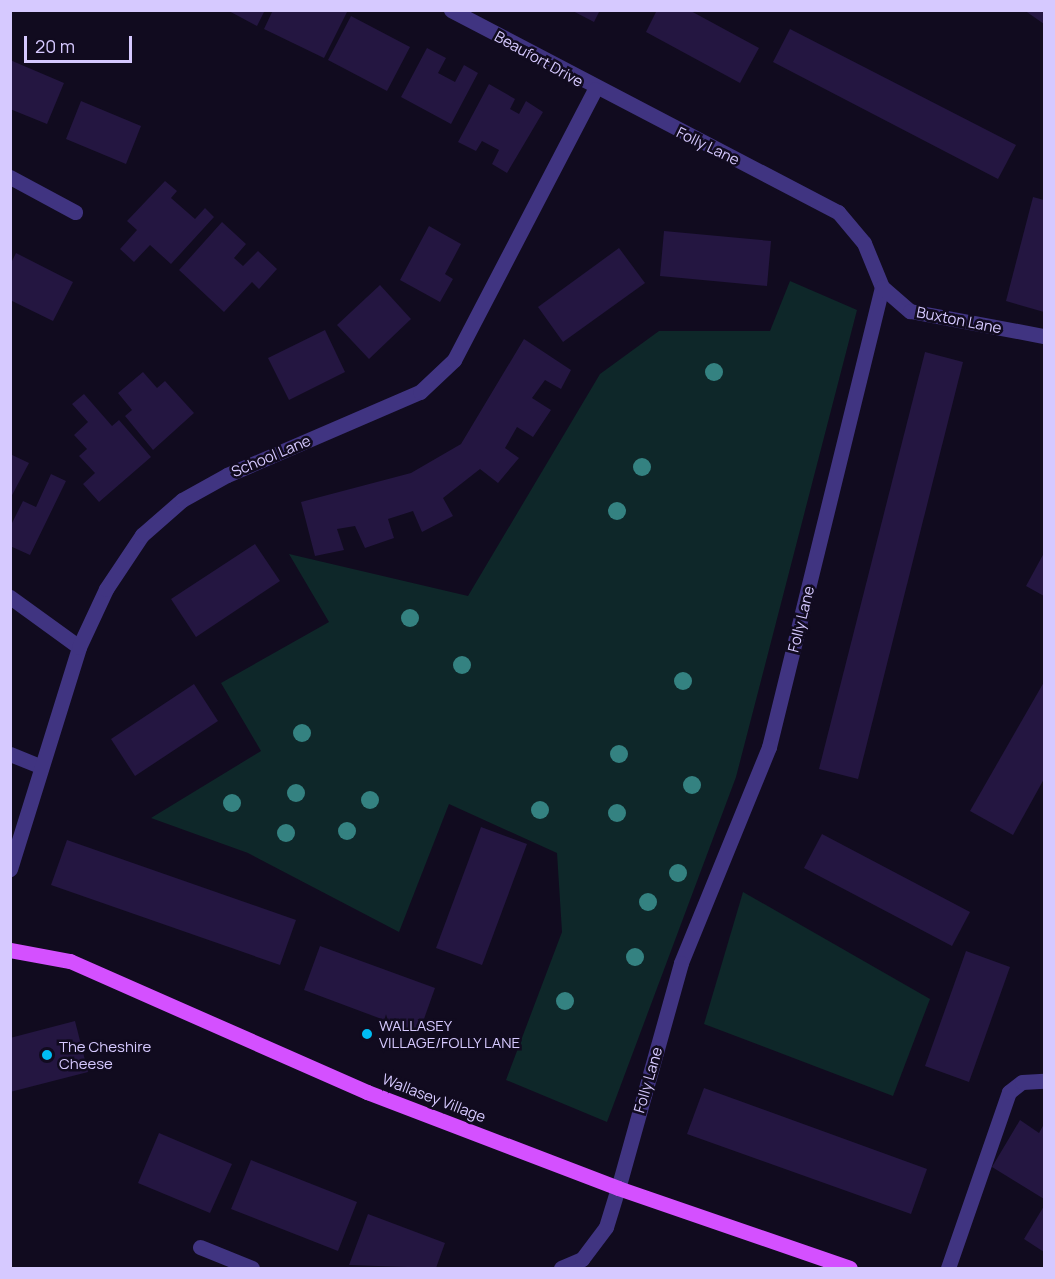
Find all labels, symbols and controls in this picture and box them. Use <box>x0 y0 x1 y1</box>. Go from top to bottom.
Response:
scale bar <box>27 24 135 62</box>
street label: Beaufort Drive <box>492 27 586 91</box>
text: 20 m <box>35 34 75 58</box>
street label: Folly Lane <box>674 123 742 169</box>
street label: Buxton Lane <box>915 303 1003 337</box>
street label: School Lane <box>229 431 313 481</box>
street label: Folly Lane <box>784 584 818 654</box>
place label: WALLASEY VILLAGE/FOLLY LANE <box>379 1016 521 1051</box>
marker: WALLASEY VILLAGE/FOLLY LANE <box>360 1027 374 1041</box>
place label: The Cheshire Cheese <box>59 1037 151 1072</box>
street label: Folly Lane <box>630 1045 666 1115</box>
marker: The Cheshire Cheese <box>40 1048 54 1062</box>
street label: Wallasey Village <box>380 1070 488 1126</box>

